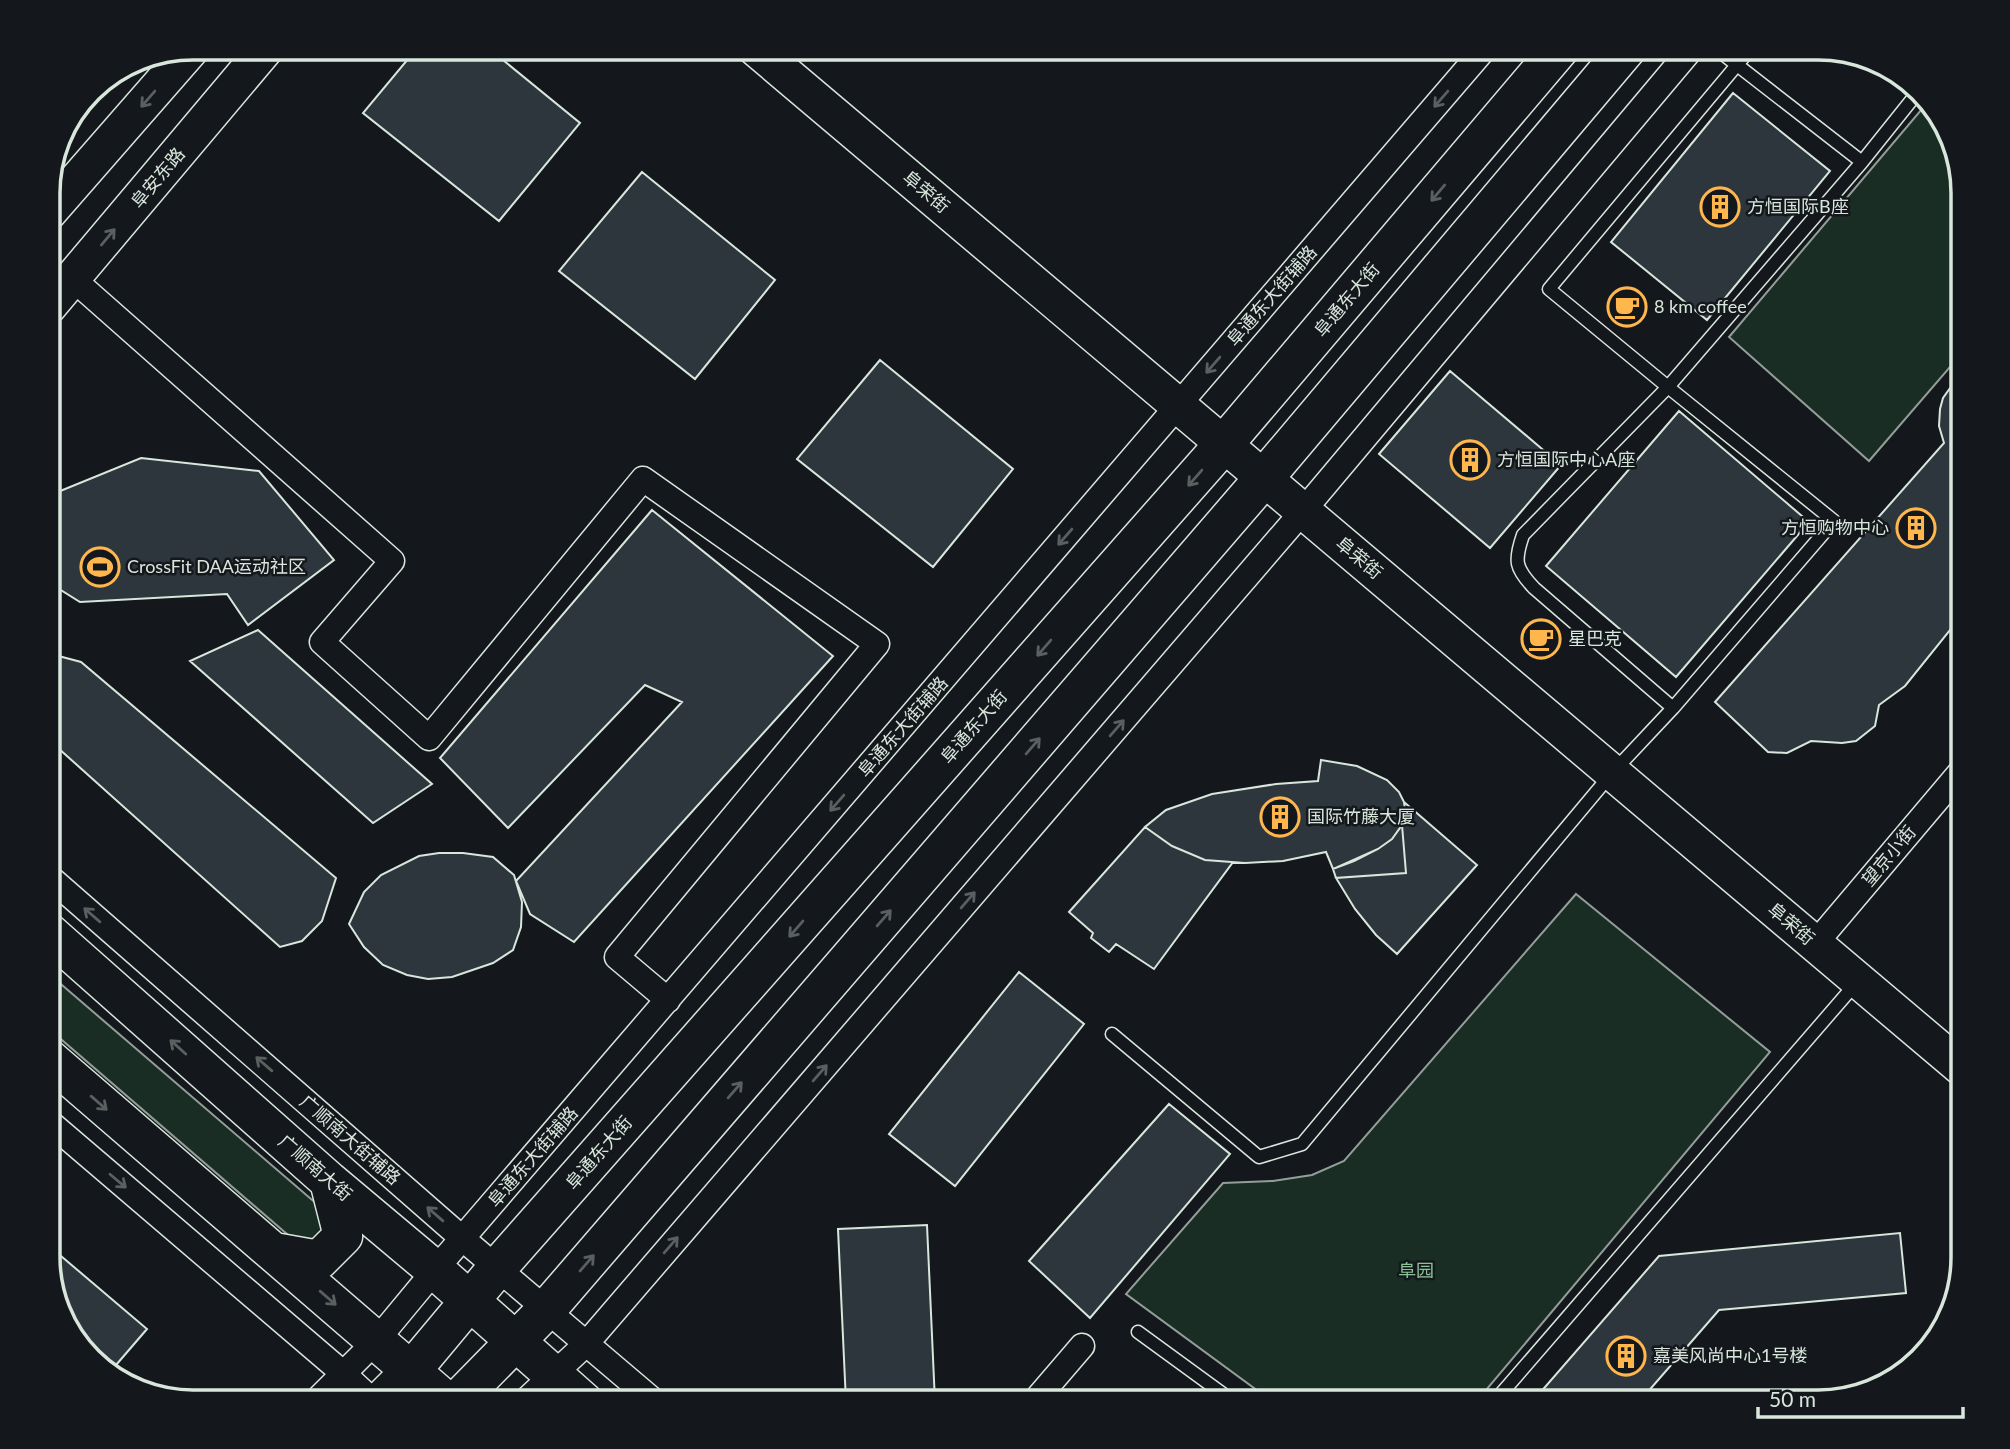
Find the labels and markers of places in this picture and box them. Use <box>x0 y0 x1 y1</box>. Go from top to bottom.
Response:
building icon: 方恒国际B座 <box>1699 186 1741 228</box>
place label: 方恒国际B座 <box>1747 195 1849 217</box>
cafe icon: 8 km coffee <box>1606 286 1648 328</box>
place label: 8 km coffee <box>1654 295 1747 317</box>
building icon: 方恒国际中心A座 <box>1449 439 1491 481</box>
place label: 方恒国际中心A座 <box>1497 448 1635 470</box>
building icon: 方恒购物中心 <box>1895 507 1937 549</box>
place label: 方恒购物中心 <box>1781 516 1889 538</box>
sports icon: CrossFit DAA运动社区 <box>79 546 121 588</box>
place label: CrossFit DAA运动社区 <box>127 555 306 577</box>
cafe icon: 星巴克 <box>1520 618 1562 660</box>
place label: 星巴克 <box>1568 627 1622 649</box>
building icon: 国际竹藤大厦 <box>1259 796 1301 838</box>
place label: 国际竹藤大厦 <box>1307 805 1415 827</box>
building icon: 嘉美风尚中心1号楼 <box>1605 1335 1647 1377</box>
place label: 嘉美风尚中心1号楼 <box>1653 1344 1807 1366</box>

